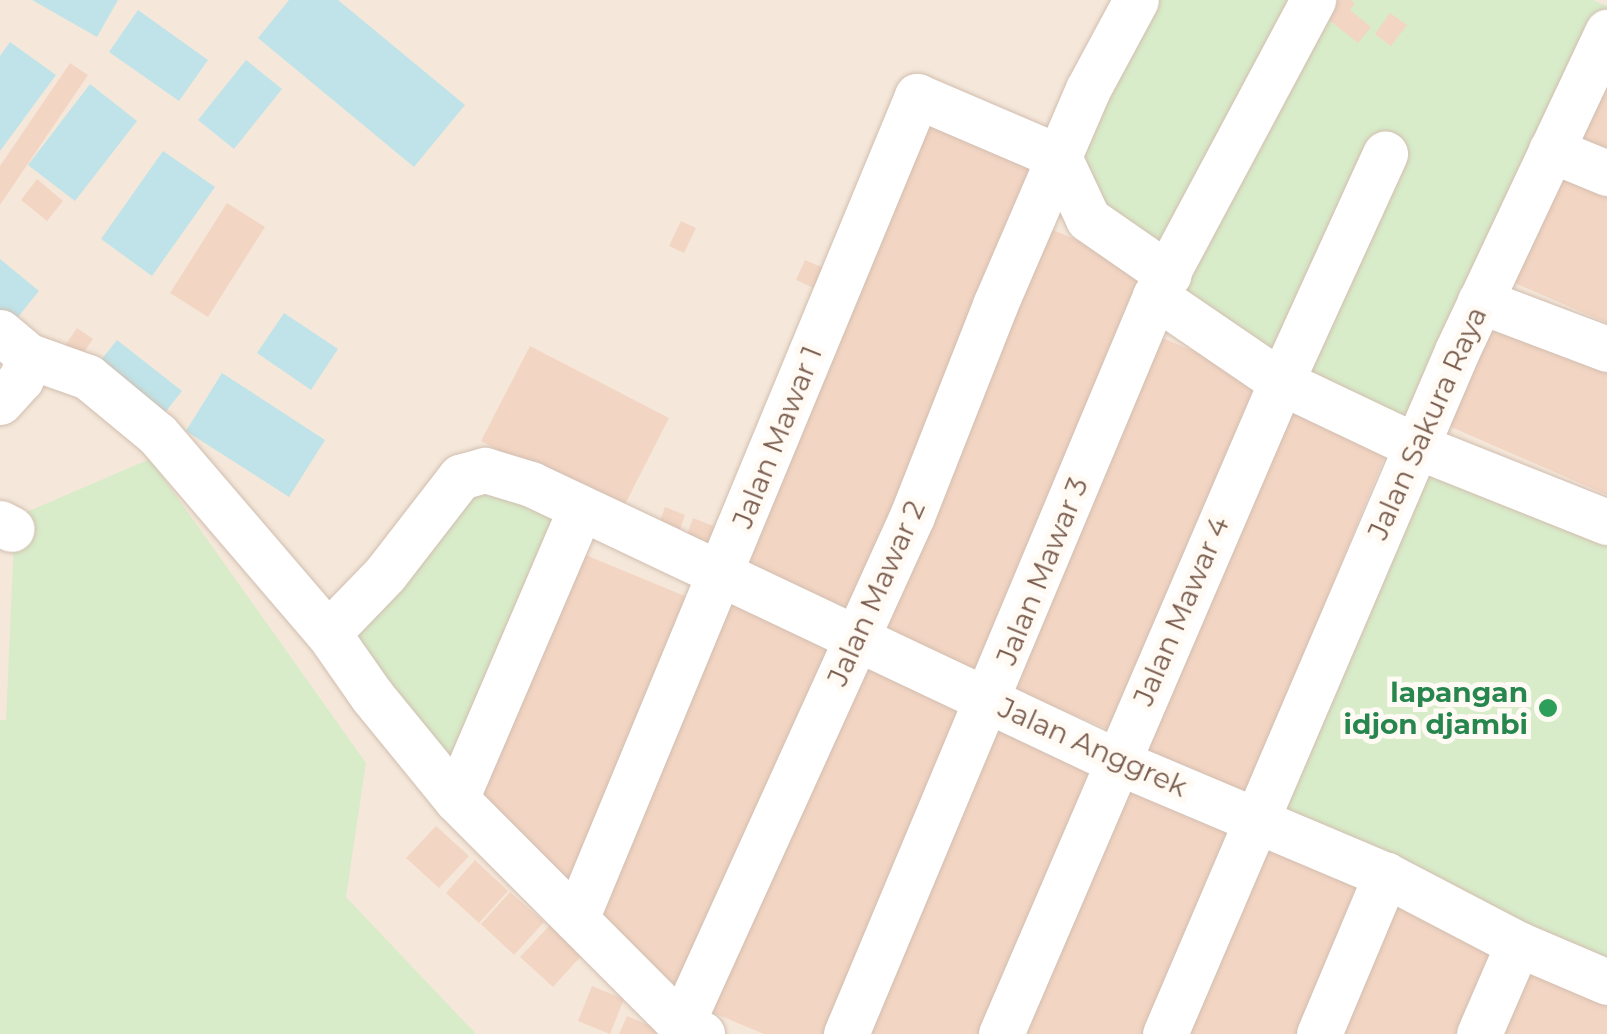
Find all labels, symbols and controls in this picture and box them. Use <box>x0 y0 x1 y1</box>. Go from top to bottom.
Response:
street label: Jalan Sakura Raya <box>1361 301 1493 545</box>
street label: Jalan Mawar 1 <box>725 341 829 533</box>
street label: Jalan Mawar 3 <box>989 473 1095 669</box>
street label: Jalan Mawar 2 <box>820 495 932 691</box>
street label: Jalan Mawar 4 <box>1126 512 1236 710</box>
place label: lapangan idjon djambi <box>1344 675 1528 741</box>
street label: Jalan Anggrek <box>994 690 1192 804</box>
marker: lapangan idjon djambi <box>1537 697 1559 719</box>

